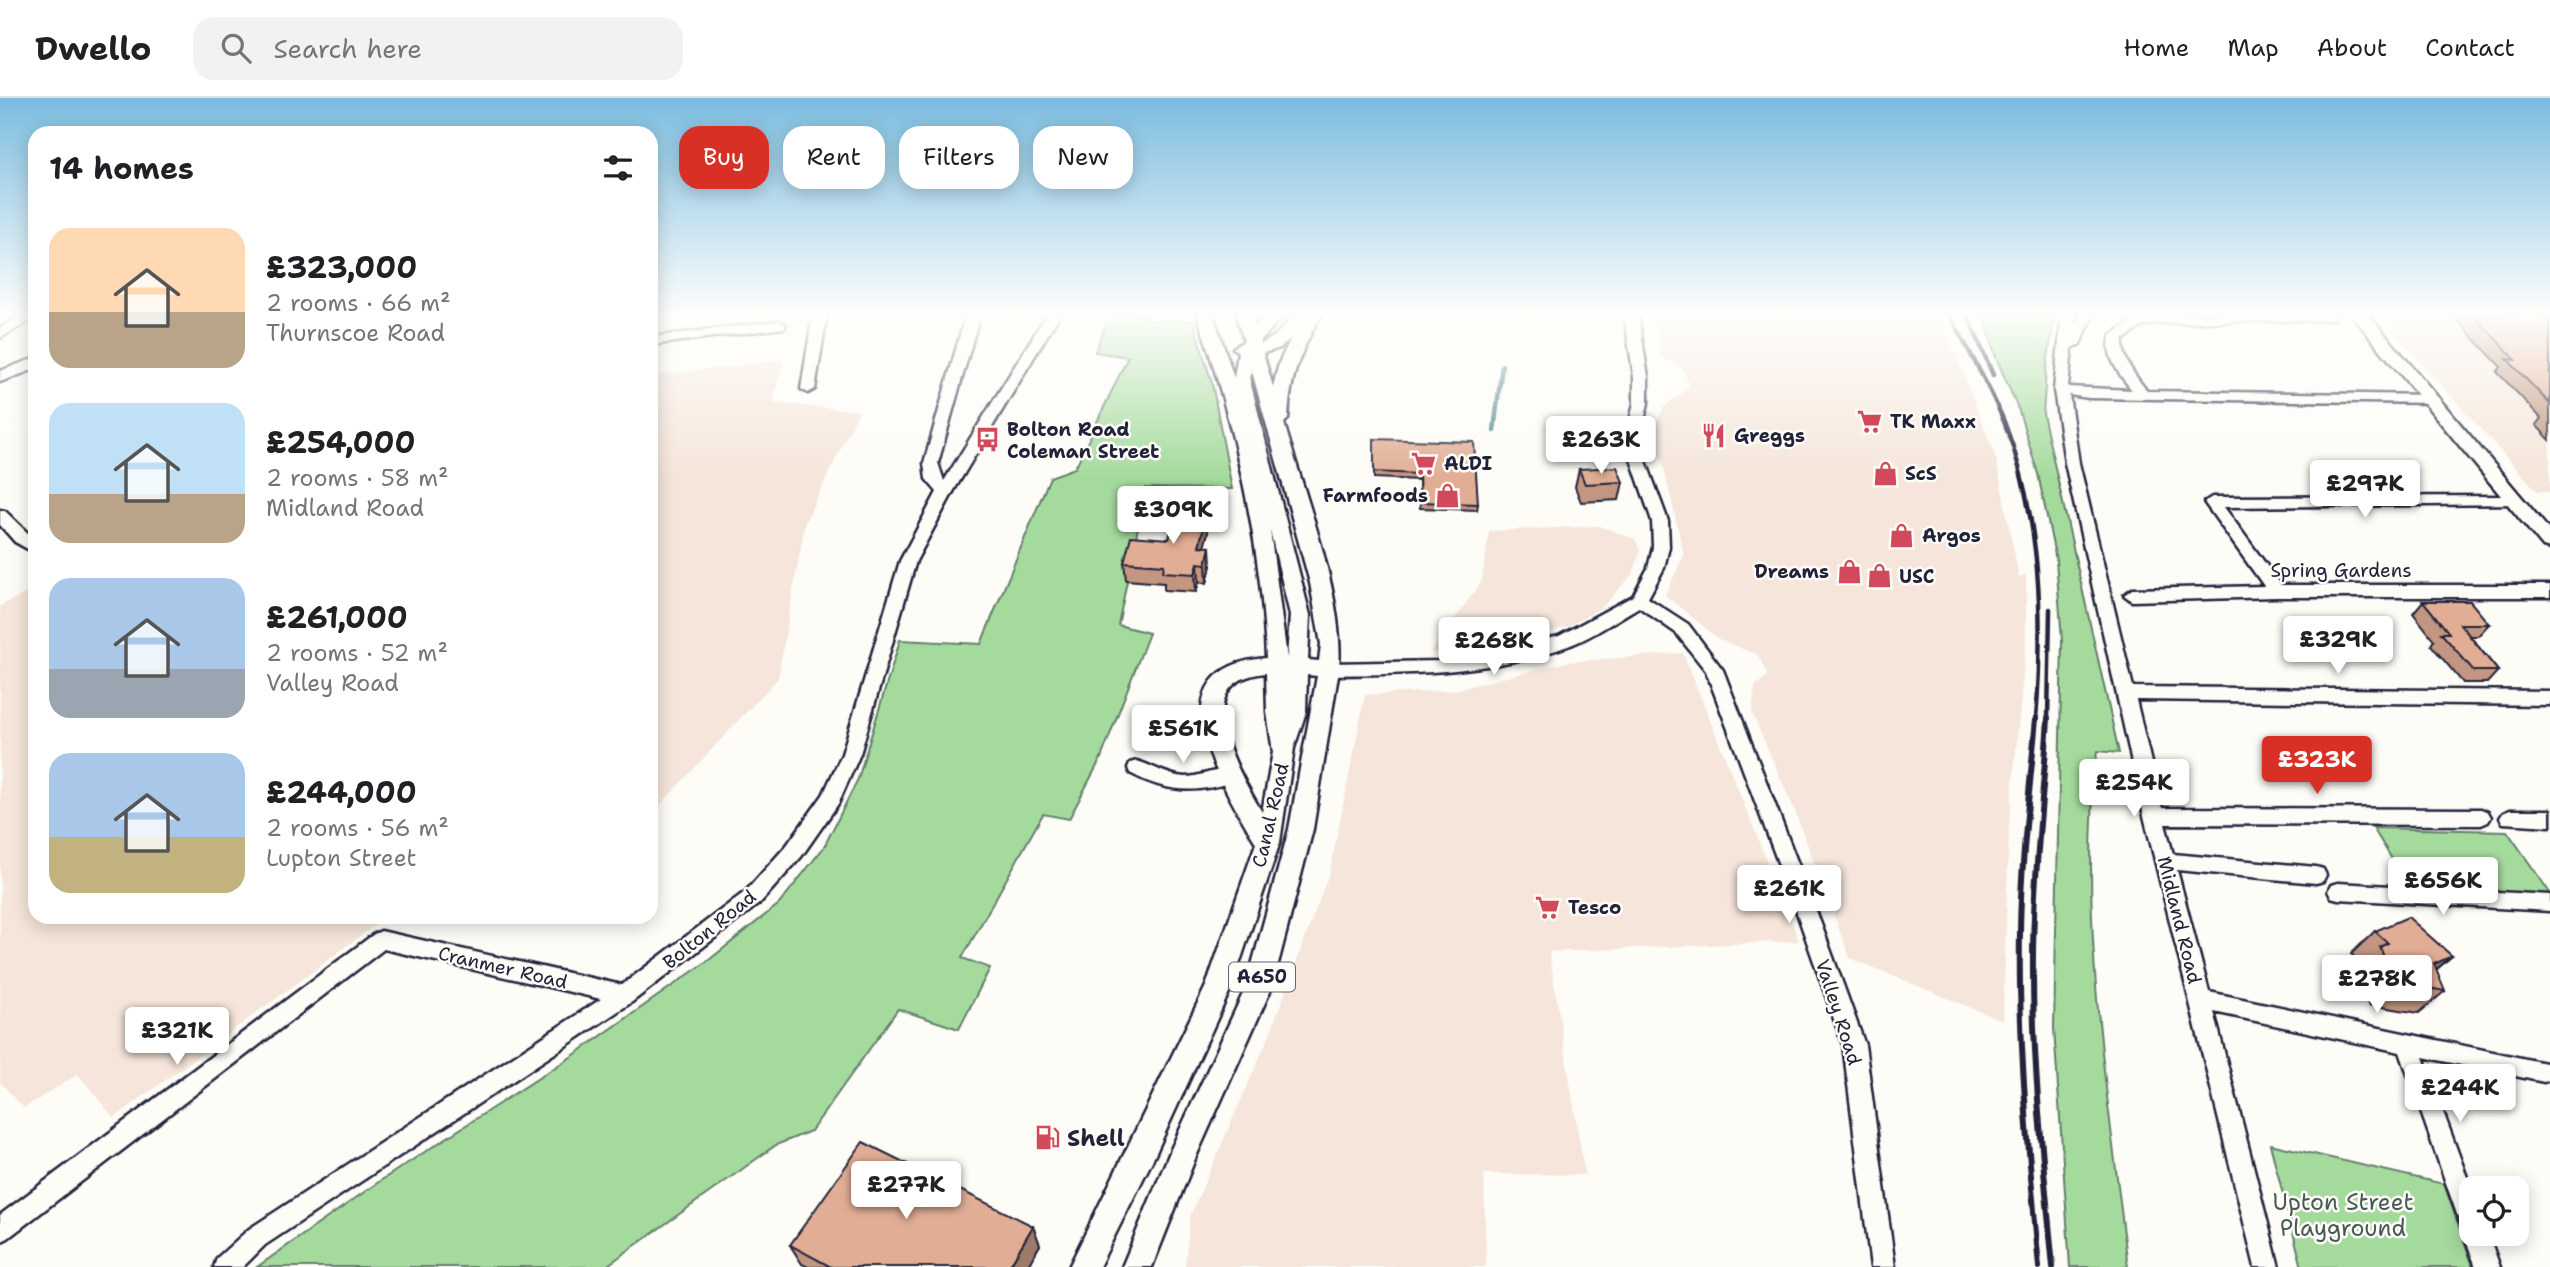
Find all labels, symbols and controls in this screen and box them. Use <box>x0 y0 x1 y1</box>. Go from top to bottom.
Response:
search box <box>193 17 683 80</box>
text: Dwello <box>35 26 151 71</box>
icon: search <box>217 29 255 67</box>
text: Search here <box>273 31 422 66</box>
text: Home <box>2123 32 2189 64</box>
text: Map <box>2227 32 2279 64</box>
text: About <box>2317 32 2387 64</box>
text: Contact <box>2425 32 2515 64</box>
chip: Buy <box>679 126 769 189</box>
chip: Rent <box>783 126 885 189</box>
chip: Filters <box>899 126 1019 189</box>
chip: New <box>1033 126 1133 189</box>
text: 14 homes <box>49 148 194 189</box>
icon: filters <box>599 149 637 187</box>
text: £323,000 <box>266 247 417 288</box>
icon: home <box>105 256 189 340</box>
text: 2 rooms · 66 m² <box>266 288 451 318</box>
text: Thurnscoe Road <box>266 318 445 348</box>
supermarket icon: TK Maxx <box>1856 407 1884 435</box>
place label: TK Maxx <box>1890 409 1976 434</box>
pin: £263K <box>1552 416 1650 476</box>
place label: Bolton Road Coleman Street <box>1007 417 1159 464</box>
restaurant icon: Greggs <box>1700 421 1728 449</box>
text: £254,000 <box>266 422 415 463</box>
place label: Greggs <box>1734 423 1805 448</box>
text: £263K <box>1562 424 1640 454</box>
bus stop icon: Bolton Road Coleman Street <box>973 426 1001 454</box>
icon: home <box>105 431 189 515</box>
supermarket icon: ALDI <box>1410 449 1438 477</box>
place label: ALDI <box>1444 451 1492 476</box>
shop icon: ScS <box>1871 459 1899 487</box>
pin: £297K <box>2316 460 2414 520</box>
place label: ScS <box>1905 461 1937 486</box>
text: 2 rooms · 58 m² <box>266 463 449 493</box>
text: £297K <box>2326 468 2404 498</box>
shop icon: Farmfoods <box>1434 481 1462 509</box>
place label: Farmfoods <box>1323 483 1428 508</box>
pin: £309K <box>1124 486 1222 546</box>
text: Midland Road <box>266 493 424 523</box>
text: £309K <box>1133 494 1213 524</box>
shop icon: Argos <box>1888 521 1916 549</box>
place label: Argos <box>1922 523 1981 548</box>
shop icon: Dreams <box>1835 557 1863 585</box>
street label: Spring Gardens <box>2270 558 2412 583</box>
place label: Dreams <box>1754 559 1829 584</box>
shop icon: USC <box>1865 562 1893 590</box>
place label: USC <box>1899 564 1934 589</box>
text: £261,000 <box>266 597 408 638</box>
icon: home <box>105 606 189 690</box>
pin: £329K <box>2289 616 2387 676</box>
pin: £268K <box>1445 618 1543 677</box>
text: £329K <box>2299 624 2377 654</box>
text: £268K <box>1455 625 1533 655</box>
text: 2 rooms · 52 m² <box>266 638 448 668</box>
text: Valley Road <box>266 668 399 698</box>
pin: £561K <box>1134 706 1232 765</box>
text: £561K <box>1148 713 1218 743</box>
pin: £323K <box>2268 736 2366 796</box>
text: £323K <box>2278 744 2356 774</box>
street label: Canal Road <box>1246 760 1295 870</box>
pin: £254K <box>2085 760 2183 819</box>
text: £254K <box>2095 767 2173 797</box>
text: £244,000 <box>266 772 417 813</box>
icon: home <box>105 781 189 865</box>
text: 2 rooms · 56 m² <box>266 813 449 843</box>
text: Lupton Street <box>266 843 417 873</box>
street label: Midland Road <box>2152 854 2207 987</box>
pin: £656K <box>2394 858 2492 917</box>
text: £656K <box>2404 865 2482 895</box>
pin: £261K <box>1740 866 1838 925</box>
text: £261K <box>1753 873 1825 903</box>
street label: Bolton Road <box>658 884 761 975</box>
supermarket icon: Tesco <box>1534 893 1562 921</box>
place label: Tesco <box>1568 895 1621 920</box>
street label: Cranmer Road <box>436 940 570 995</box>
street label: Valley Road <box>1810 956 1867 1068</box>
pin: £278K <box>2328 956 2426 1015</box>
road number: A650 <box>1229 962 1295 992</box>
text: £278K <box>2338 963 2416 993</box>
pin: £321K <box>128 1007 226 1067</box>
text: £321K <box>141 1015 213 1045</box>
pin: £244K <box>2411 1065 2509 1124</box>
text: £244K <box>2421 1072 2499 1102</box>
place label: Shell <box>1067 1123 1125 1153</box>
fuel station icon: Shell <box>1033 1124 1061 1152</box>
pin: £277K <box>857 1162 955 1221</box>
text: £277K <box>867 1169 945 1199</box>
map controls <box>2459 1176 2529 1246</box>
button: locate <box>2459 1176 2529 1246</box>
park label: Upton Street Playground <box>2273 1187 2414 1243</box>

